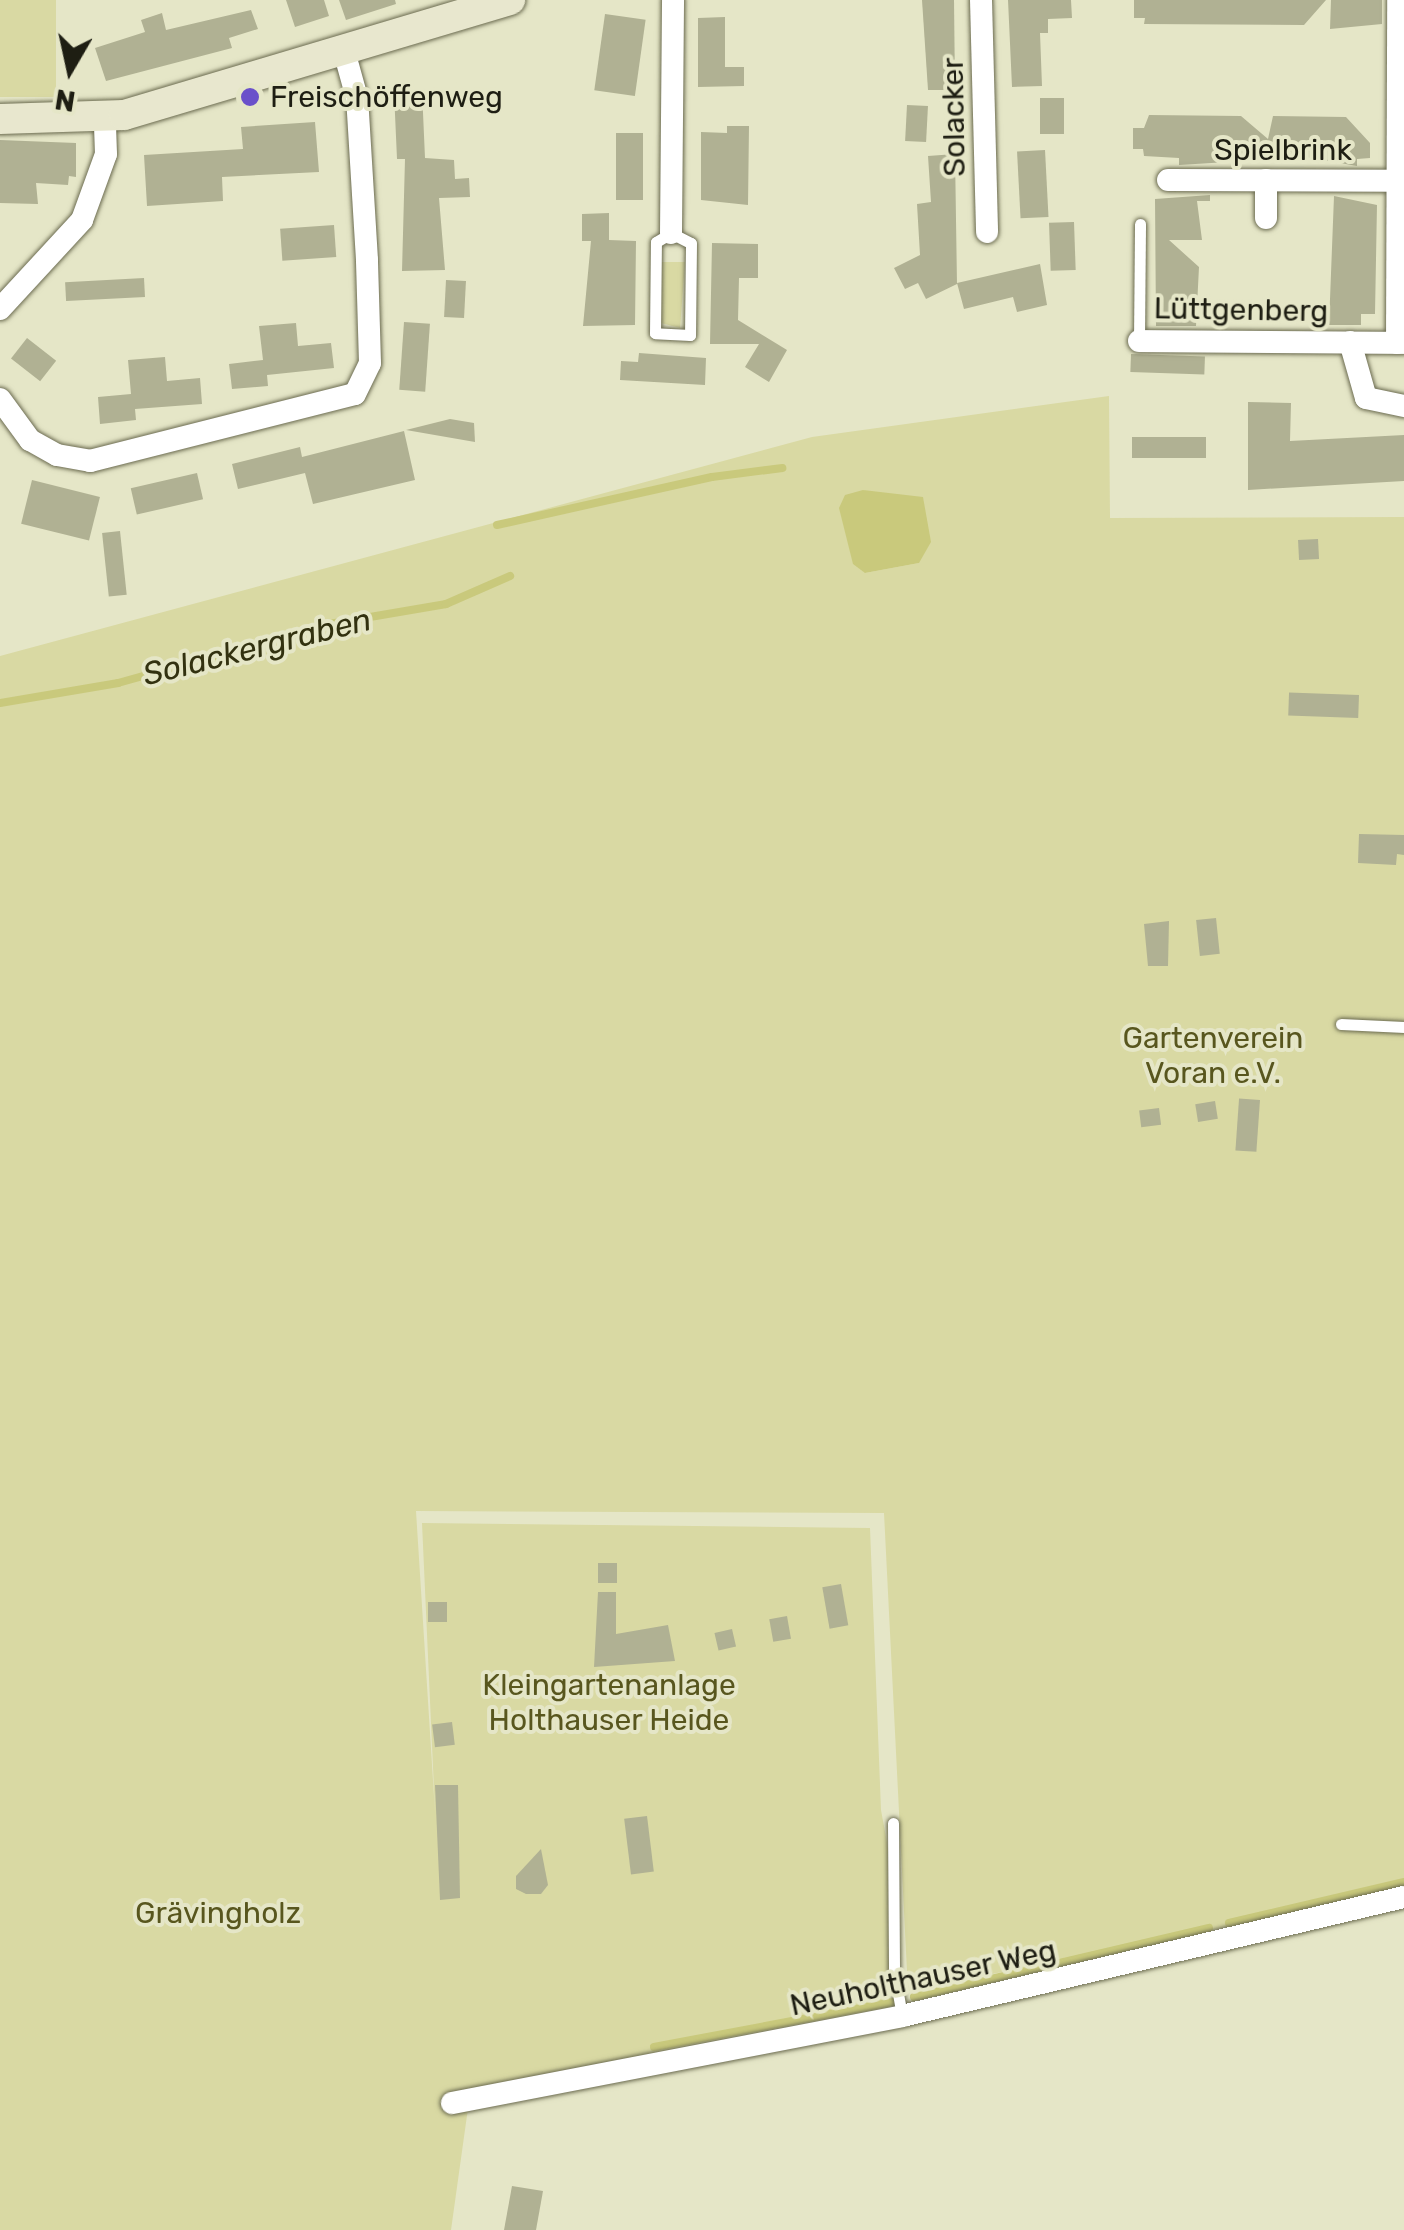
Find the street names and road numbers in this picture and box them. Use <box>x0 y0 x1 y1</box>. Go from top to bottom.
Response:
street label: Solacker <box>935 57 973 177</box>
street label: Spielbrink <box>1214 132 1352 168</box>
street label: Lüttgenberg <box>1153 290 1329 330</box>
street label: Neuholthauser Weg <box>786 1932 1060 2024</box>

